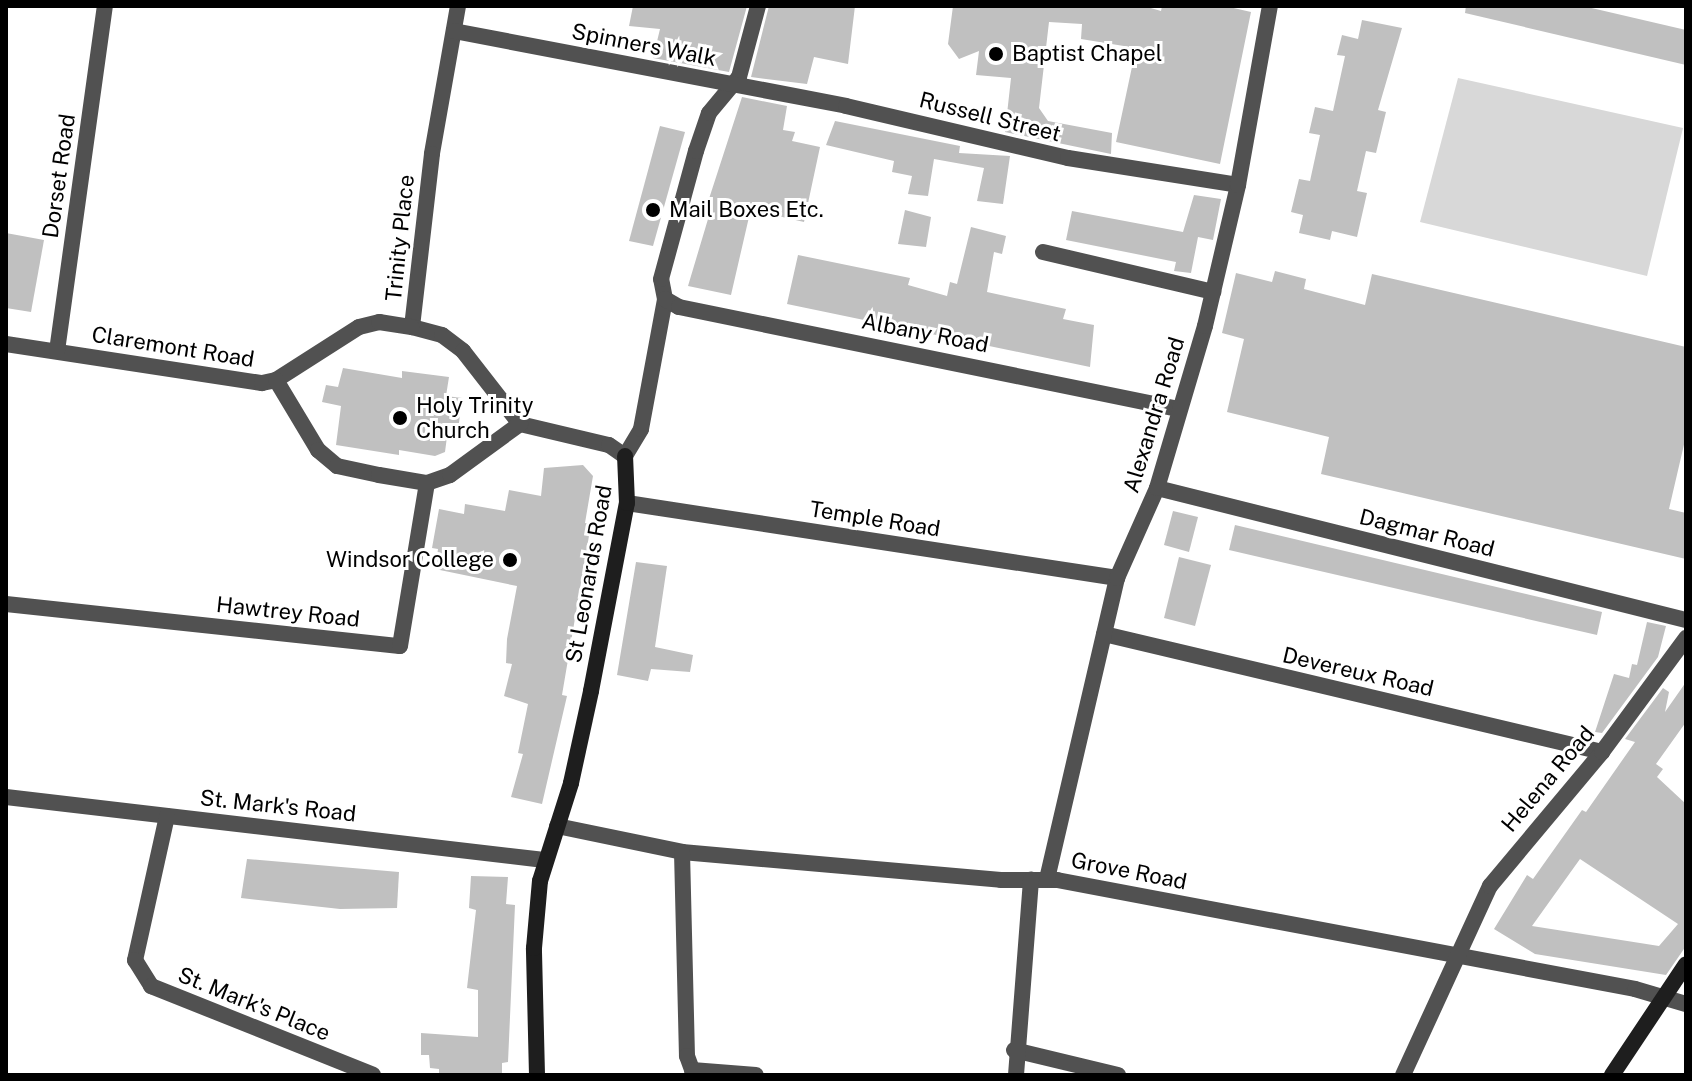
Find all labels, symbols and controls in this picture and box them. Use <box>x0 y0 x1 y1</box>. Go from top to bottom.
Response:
street label: Spinners Walk <box>569 18 719 72</box>
place label: Baptist Chapel <box>1012 41 1162 67</box>
marker: Baptist Chapel <box>987 45 1005 63</box>
street label: Russell Street <box>917 87 1063 147</box>
street label: Dorset Road <box>37 112 81 240</box>
street label: Trinity Place <box>380 173 420 303</box>
place label: Mail Boxes Etc. <box>669 197 824 223</box>
marker: Mail Boxes Etc. <box>644 201 662 219</box>
street label: Albany Road <box>859 308 991 358</box>
street label: Claremont Road <box>90 321 256 373</box>
street label: Alexandra Road <box>1118 334 1190 496</box>
place label: Holy Trinity Church <box>416 392 533 444</box>
marker: Holy Trinity Church <box>391 409 409 427</box>
street label: St Leonards Road <box>560 483 618 665</box>
street label: Temple Road <box>808 496 942 542</box>
street label: Dagmar Road <box>1357 503 1497 563</box>
place label: Windsor College <box>326 547 494 573</box>
marker: Windsor College <box>501 551 519 569</box>
street label: Hawtrey Road <box>215 591 361 633</box>
street label: Devereux Road <box>1280 642 1436 702</box>
street label: Helena Road <box>1496 721 1600 837</box>
street label: St. Mark's Road <box>198 785 358 827</box>
street label: Grove Road <box>1069 847 1189 895</box>
street label: St. Mark's Place <box>174 961 334 1047</box>

